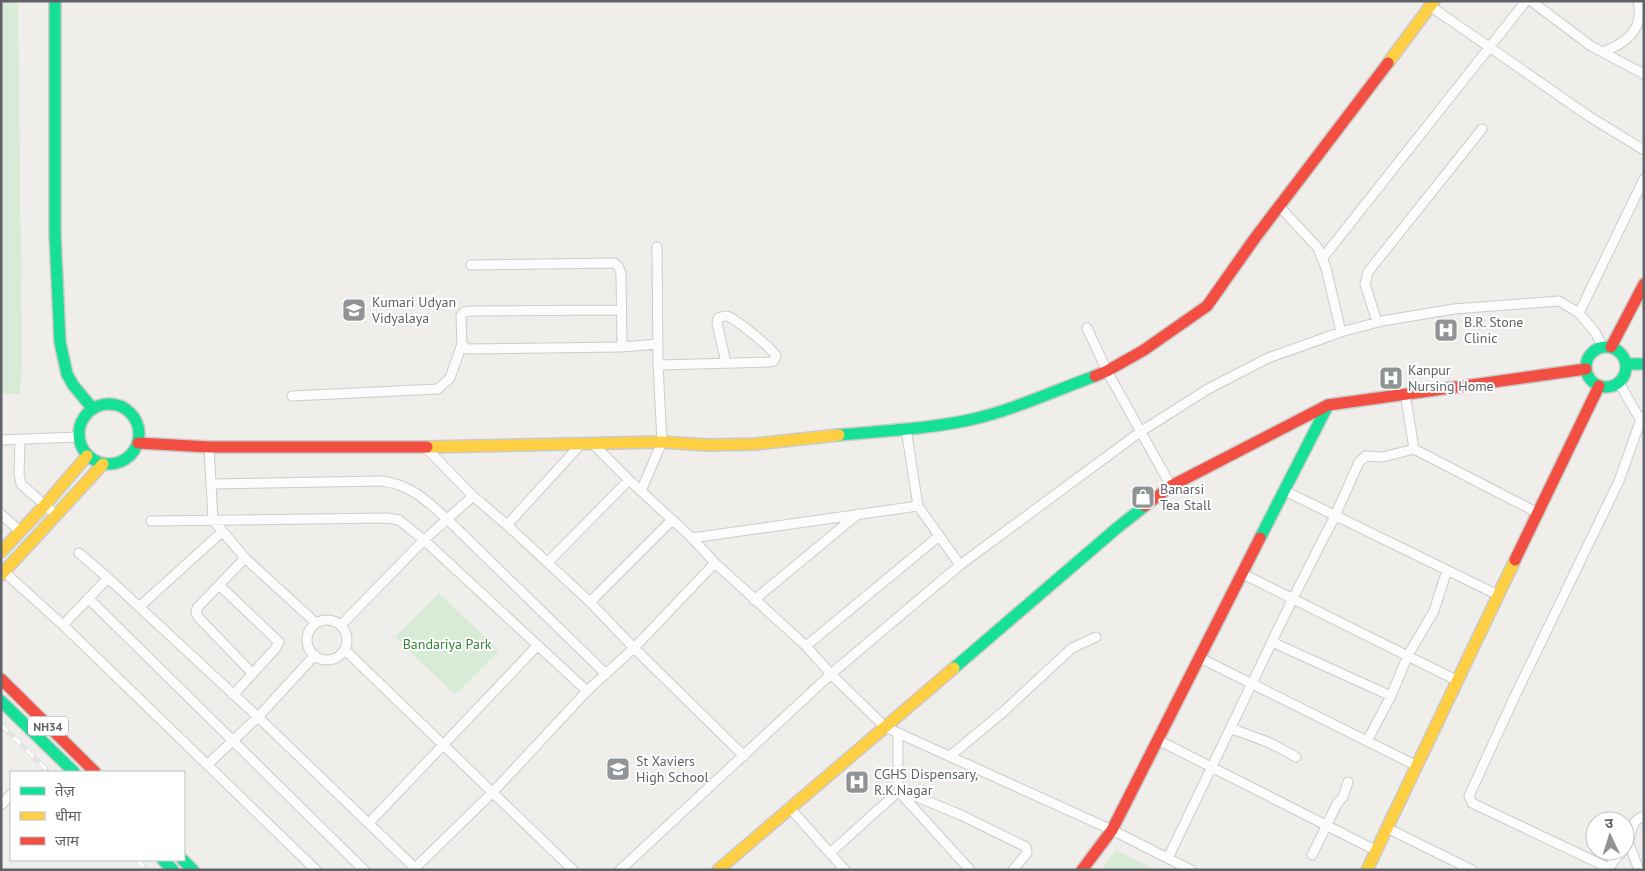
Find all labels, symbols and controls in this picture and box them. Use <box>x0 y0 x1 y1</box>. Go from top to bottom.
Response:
place label: Kumari Udyan Vidyalaya <box>371 293 456 327</box>
school or university icon: Kumari Udyan Vidyalaya <box>341 297 367 323</box>
place label: B.R. Stone Clinic <box>1464 313 1523 347</box>
hospital icon: B.R. Stone Clinic <box>1433 317 1459 343</box>
place label: Kanpur Nursing Home <box>1408 361 1494 395</box>
hospital icon: Kanpur Nursing Home <box>1378 365 1404 391</box>
place label: Banarsi Tea Stall <box>1160 480 1211 514</box>
shop icon: Banarsi Tea Stall <box>1130 484 1156 510</box>
park label: Bandariya Park <box>403 635 492 653</box>
road number: NH34 <box>28 716 68 736</box>
place label: St Xaviers High School <box>636 752 709 786</box>
school or university icon: St Xaviers High School <box>605 756 631 782</box>
place label: CGHS Dispensary, R.K.Nagar <box>874 765 978 799</box>
hospital icon: CGHS Dispensary, R.K.Nagar <box>844 769 870 795</box>
legend <box>10 771 185 861</box>
text: तेज़ <box>55 781 76 800</box>
text: धीमा <box>55 806 82 825</box>
north arrow <box>1585 811 1635 861</box>
text: उ <box>1604 814 1615 832</box>
text: जाम <box>55 831 80 850</box>

